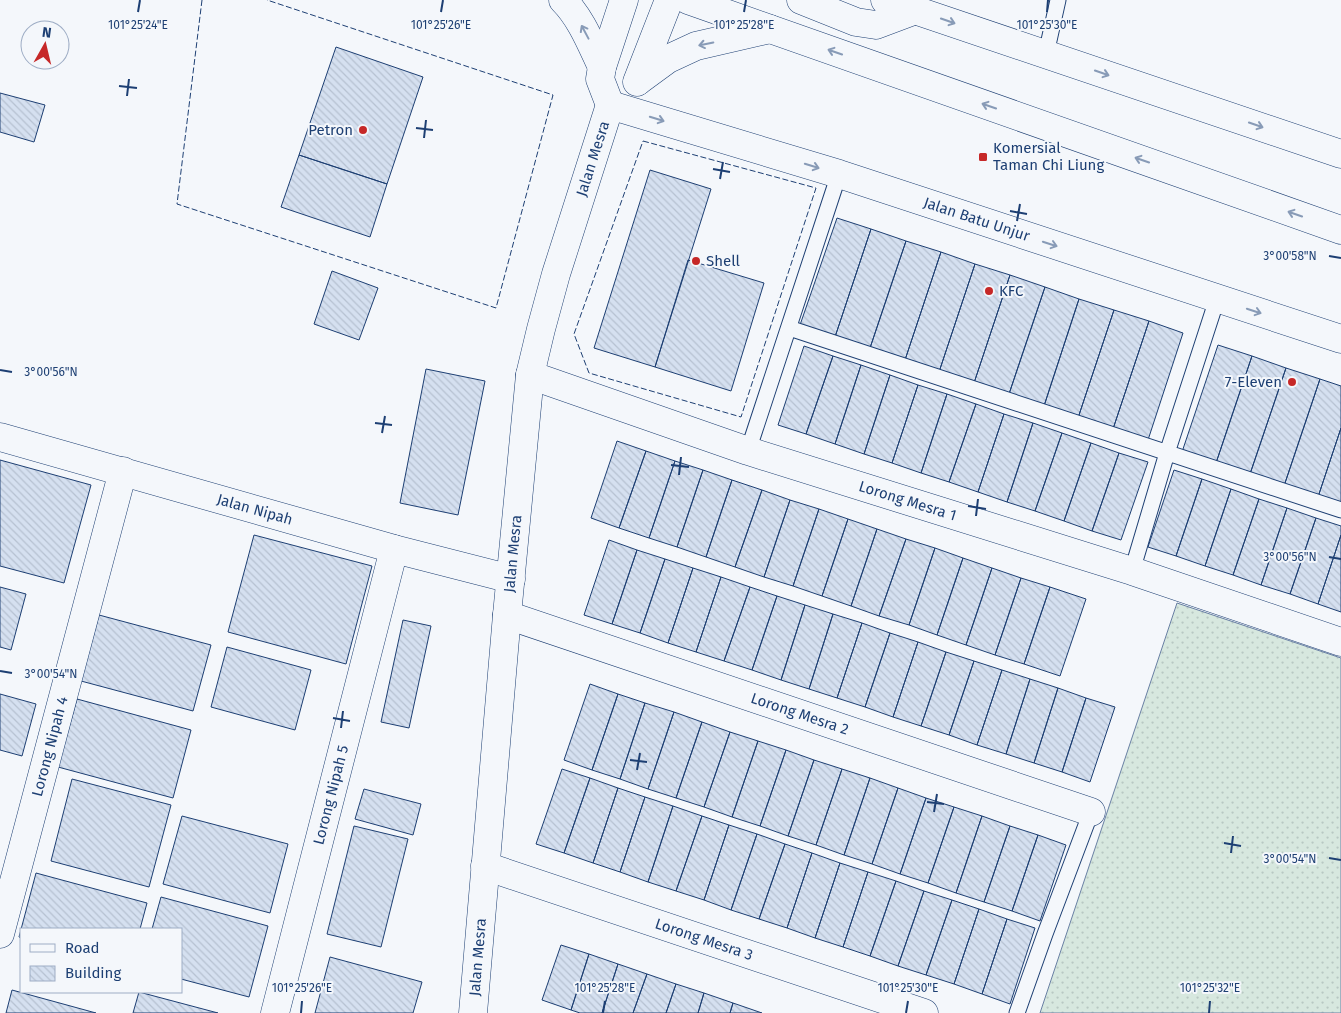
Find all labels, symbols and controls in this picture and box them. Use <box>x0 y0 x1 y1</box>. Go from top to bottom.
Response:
one-way arrow <box>940 17 956 26</box>
text: 101°25'24"E <box>108 18 168 32</box>
text: 101°25'26"E <box>411 18 471 32</box>
text: 101°25'28"E <box>714 18 774 32</box>
text: 101°25'30"E <box>1016 18 1078 32</box>
north arrow <box>20 20 70 70</box>
text: N <box>41 24 53 42</box>
one-way arrow <box>580 25 589 40</box>
one-way arrow <box>698 39 714 49</box>
one-way arrow <box>828 46 844 56</box>
one-way arrow <box>1094 69 1109 78</box>
one-way arrow <box>981 101 997 110</box>
one-way arrow <box>649 114 665 124</box>
street label: Jalan Mesra <box>572 119 613 199</box>
place label: Petron <box>308 121 353 139</box>
one-way arrow <box>1248 121 1263 130</box>
marker: Petron <box>357 124 369 136</box>
place label: Komersial Taman Chi Liung <box>993 139 1104 174</box>
marker: Komersial Taman Chi Liung <box>977 151 989 163</box>
one-way arrow <box>1135 155 1150 164</box>
one-way arrow <box>804 161 820 171</box>
street label: Jalan Batu Unjur <box>921 193 1032 245</box>
one-way arrow <box>1288 209 1303 218</box>
one-way arrow <box>1042 239 1058 249</box>
text: 3°00'58"N <box>1263 249 1317 263</box>
place label: Shell <box>706 252 741 270</box>
marker: Shell <box>690 255 702 267</box>
place label: KFC <box>999 282 1024 300</box>
marker: KFC <box>983 285 995 297</box>
one-way arrow <box>1246 307 1261 316</box>
text: 3°00'56"N <box>24 365 78 379</box>
place label: 7-Eleven <box>1225 373 1282 391</box>
marker: 7-Eleven <box>1286 376 1298 388</box>
street label: Lorong Mesra 1 <box>856 477 959 525</box>
street label: Jalan Nipah <box>215 490 295 529</box>
street label: Jalan Mesra <box>500 514 526 594</box>
text: 3°00'56"N <box>1263 550 1317 564</box>
text: 3°00'54"N <box>25 667 77 681</box>
street label: Lorong Mesra 2 <box>748 689 851 739</box>
street label: Lorong Nipah 4 <box>28 695 72 798</box>
street label: Lorong Nipah 5 <box>309 743 352 847</box>
text: 3°00'54"N <box>1264 852 1316 866</box>
street label: Lorong Mesra 3 <box>653 915 755 964</box>
street label: Jalan Mesra <box>465 917 490 997</box>
legend <box>20 928 182 993</box>
text: Road <box>65 939 100 957</box>
text: Building <box>65 964 121 982</box>
text: 101°25'26"E <box>272 981 332 995</box>
text: 101°25'28"E <box>575 981 635 995</box>
text: 101°25'30"E <box>877 981 939 995</box>
text: 101°25'32"E <box>1180 981 1240 995</box>

